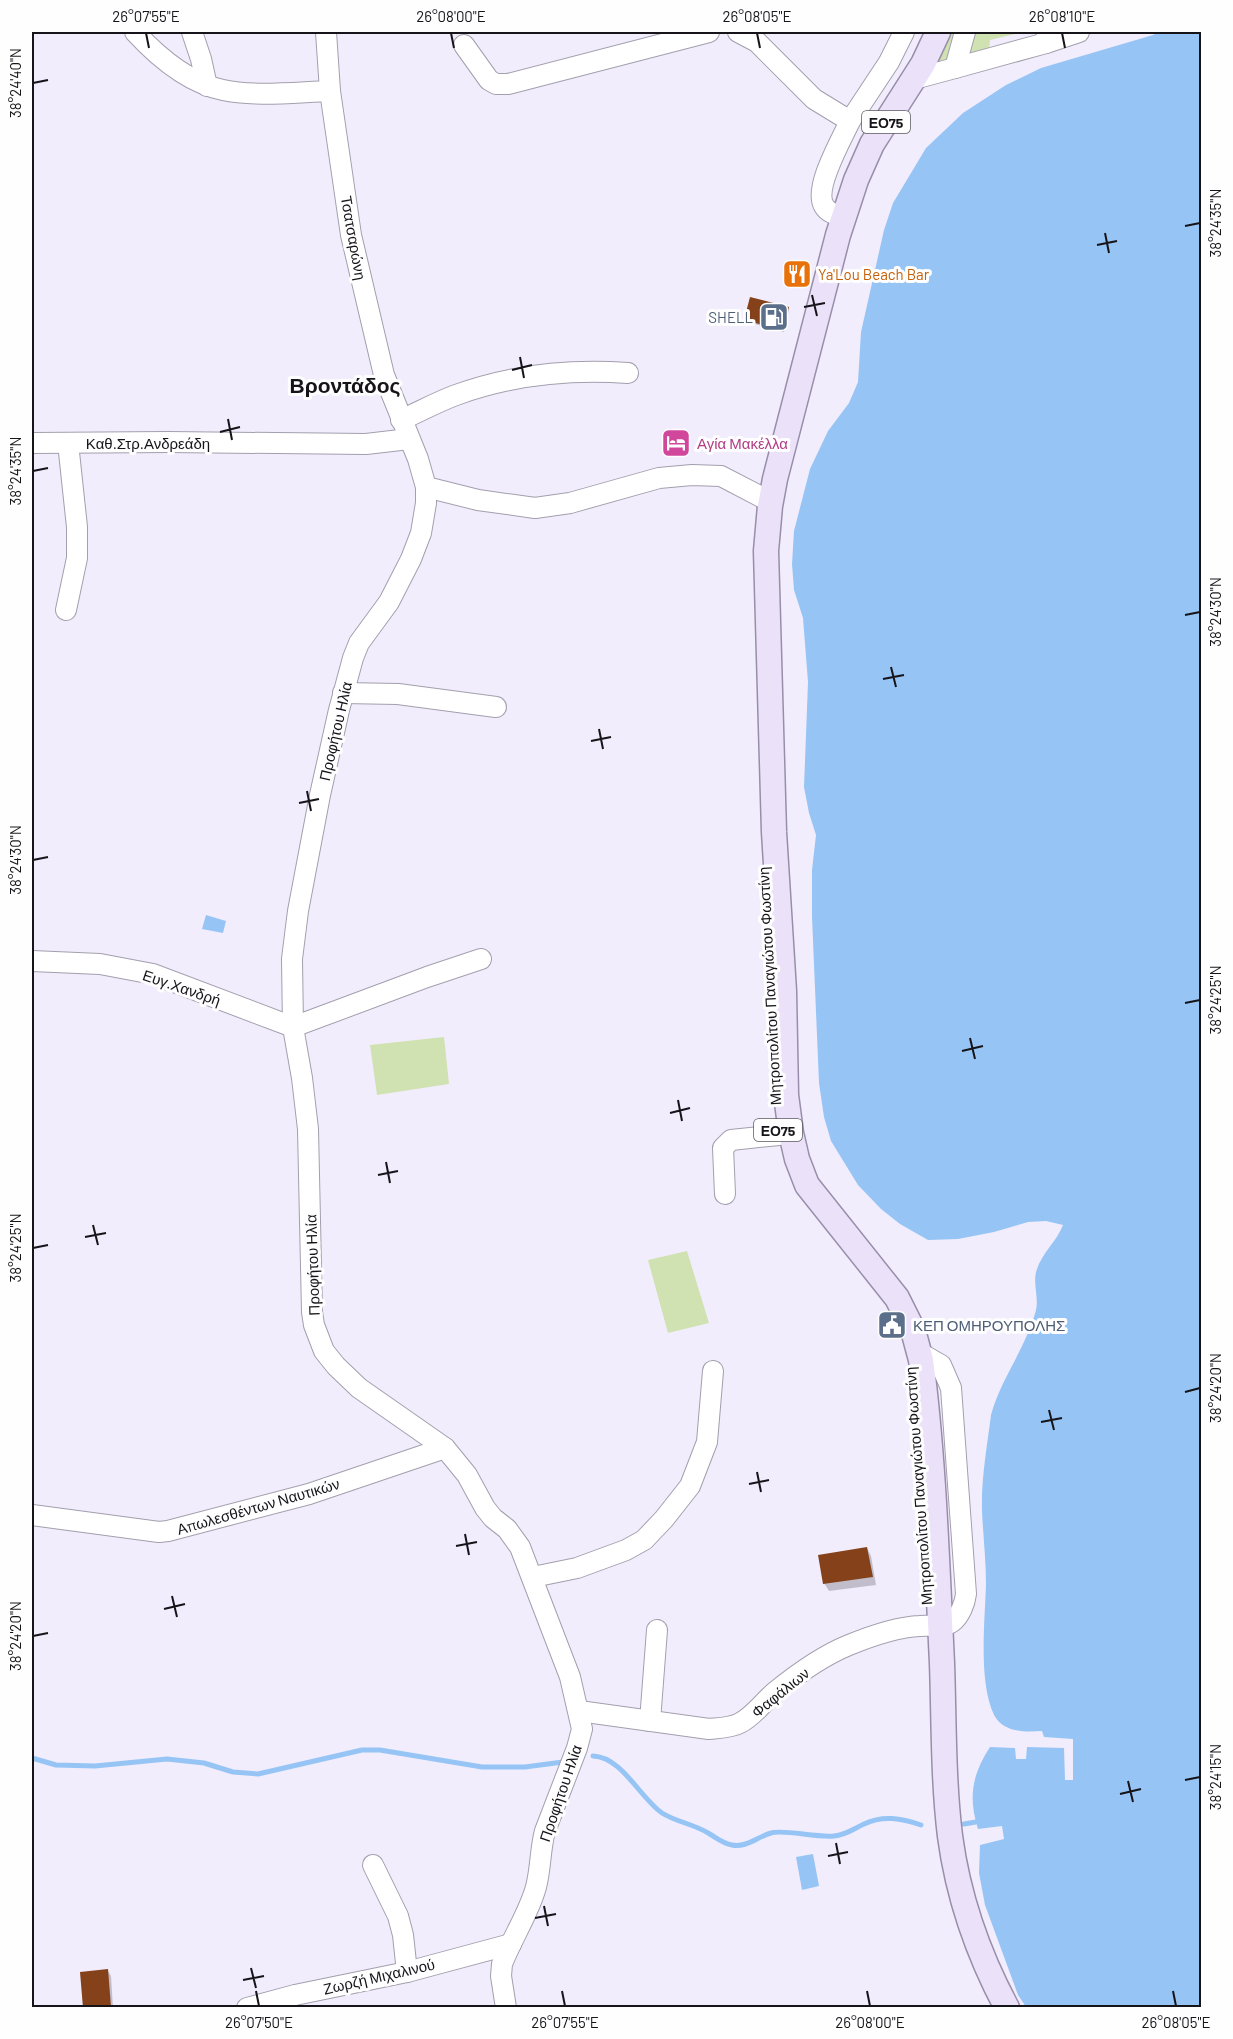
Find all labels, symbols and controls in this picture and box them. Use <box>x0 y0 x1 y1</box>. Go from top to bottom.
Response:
text: 26°07'55"E <box>112 7 180 25</box>
text: 26°08'00"E <box>416 7 486 25</box>
text: 26°08'05"E <box>723 7 791 25</box>
text: 26°08'10"E <box>1029 7 1095 25</box>
text: 38°24'40"N <box>6 48 24 118</box>
road number: ΕΟ75 <box>862 111 910 133</box>
text: 38°24'35"N <box>1206 189 1224 257</box>
street label: Τσατσαρώνη <box>338 194 370 282</box>
restaurant icon: Ya'Lou Beach Bar <box>781 258 813 290</box>
place label: Ya'Lou Beach Bar <box>818 265 930 283</box>
fuel station icon: SHELL <box>758 301 790 333</box>
place label: SHELL <box>708 308 753 326</box>
district label: Βροντάδος <box>290 372 400 398</box>
hotel icon: Αγία Μακέλλα <box>660 427 692 459</box>
street label: Καθ.Στρ.Ανδρεάδη <box>86 434 210 452</box>
place label: Αγία Μακέλλα <box>697 434 788 452</box>
text: 38°24'35"N <box>6 437 24 505</box>
text: 38°24'30"N <box>1206 577 1224 647</box>
street label: Προφήτου Ηλία <box>315 679 355 782</box>
text: 38°24'30"N <box>6 825 24 895</box>
street label: Μητροπολίτου Παναγιώτου Φωστίνη <box>754 866 784 1106</box>
street label: Ευγ.Χανδρή <box>141 965 223 1009</box>
text: 38°24'25"N <box>1206 965 1224 1035</box>
road number: ΕΟ75 <box>754 1119 802 1141</box>
text: 38°24'25"N <box>6 1213 24 1283</box>
street label: Προφήτου Ηλία <box>301 1214 323 1316</box>
public building icon: ΚΕΠ ΟΜΗΡΟΥΠΟΛΗΣ <box>876 1309 908 1341</box>
place label: ΚΕΠ ΟΜΗΡΟΥΠΟΛΗΣ <box>913 1316 1065 1334</box>
text: 38°24'20"N <box>1206 1353 1224 1423</box>
street label: Μητροπολίτου Παναγιώτου Φωστίνη <box>901 1366 935 1606</box>
street label: Απωλεσθέντων Ναυτικών <box>175 1474 341 1538</box>
text: 38°24'20"N <box>6 1601 24 1671</box>
street label: Φαφάλιων <box>747 1663 813 1721</box>
street label: Προφήτου Ηλία <box>535 1742 585 1844</box>
text: 38°24'15"N <box>1206 1744 1224 1810</box>
street label: Ζωρζή Μιχαλινού <box>321 1954 437 1998</box>
text: 26°07'50"E <box>225 2013 293 2031</box>
text: 26°07'55"E <box>531 2013 599 2031</box>
text: 26°08'00"E <box>835 2013 905 2031</box>
text: 26°08'05"E <box>1142 2013 1210 2031</box>

